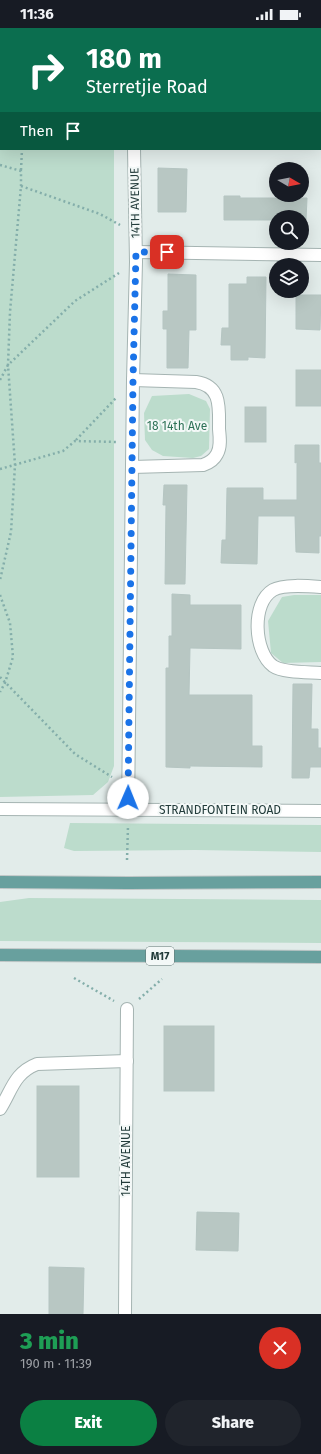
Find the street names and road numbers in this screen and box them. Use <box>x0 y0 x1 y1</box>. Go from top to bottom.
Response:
street label: 14TH AVENUE <box>127 167 143 239</box>
street label: STRANDFONTEIN ROAD <box>159 803 281 817</box>
road number: M17 <box>146 947 174 965</box>
street label: 14TH AVENUE <box>119 1126 133 1196</box>

